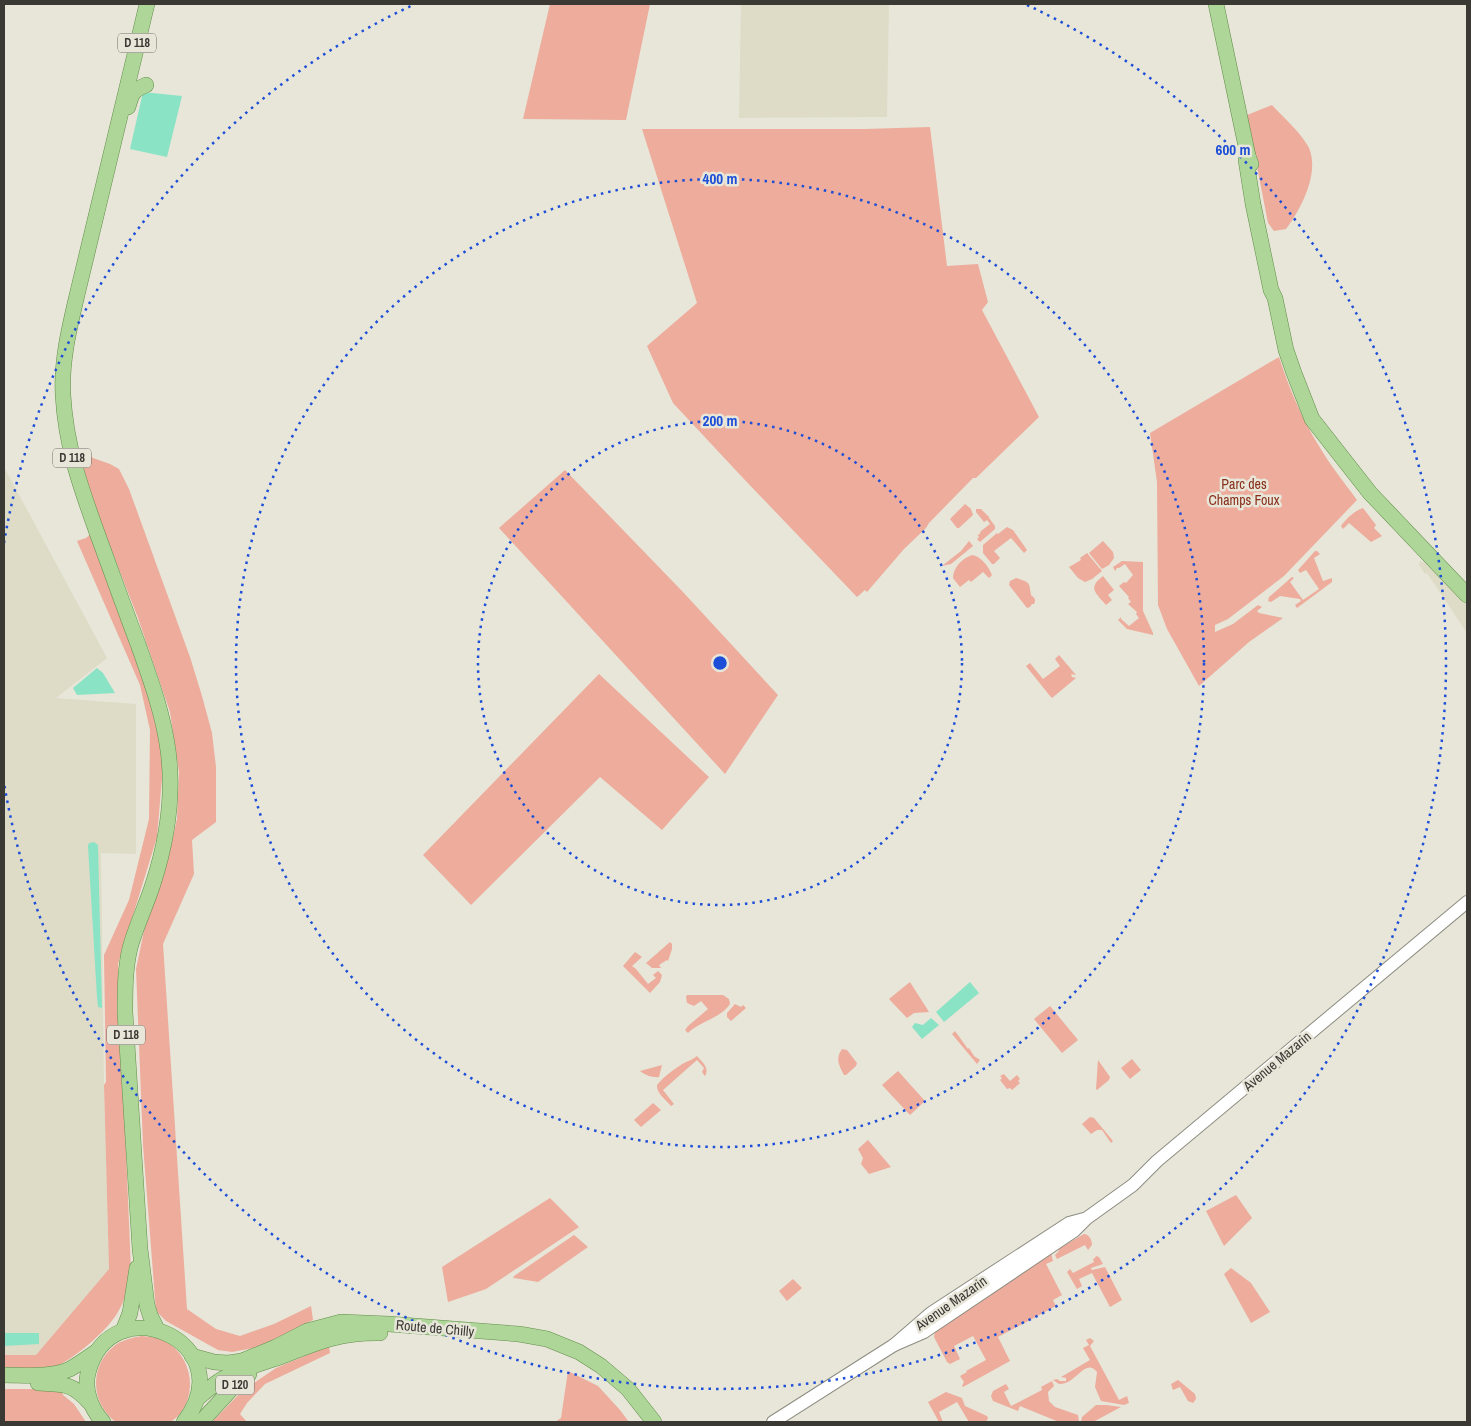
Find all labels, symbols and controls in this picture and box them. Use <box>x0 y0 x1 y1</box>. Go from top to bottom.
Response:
road number: D 118 <box>118 34 156 52</box>
text: 600 m <box>1216 139 1250 160</box>
text: 400 m <box>703 168 737 189</box>
text: 200 m <box>703 410 737 431</box>
road number: D 118 <box>53 448 91 468</box>
park label: Parc des Champs Foux <box>1209 475 1280 509</box>
centre of rings <box>711 654 729 672</box>
road number: D 118 <box>107 1026 145 1044</box>
street label: Avenue Mazarin <box>1239 1027 1315 1095</box>
street label: Avenue Mazarin <box>911 1272 990 1335</box>
street label: Route de Chilly <box>395 1316 475 1340</box>
road number: D 120 <box>216 1376 254 1394</box>

